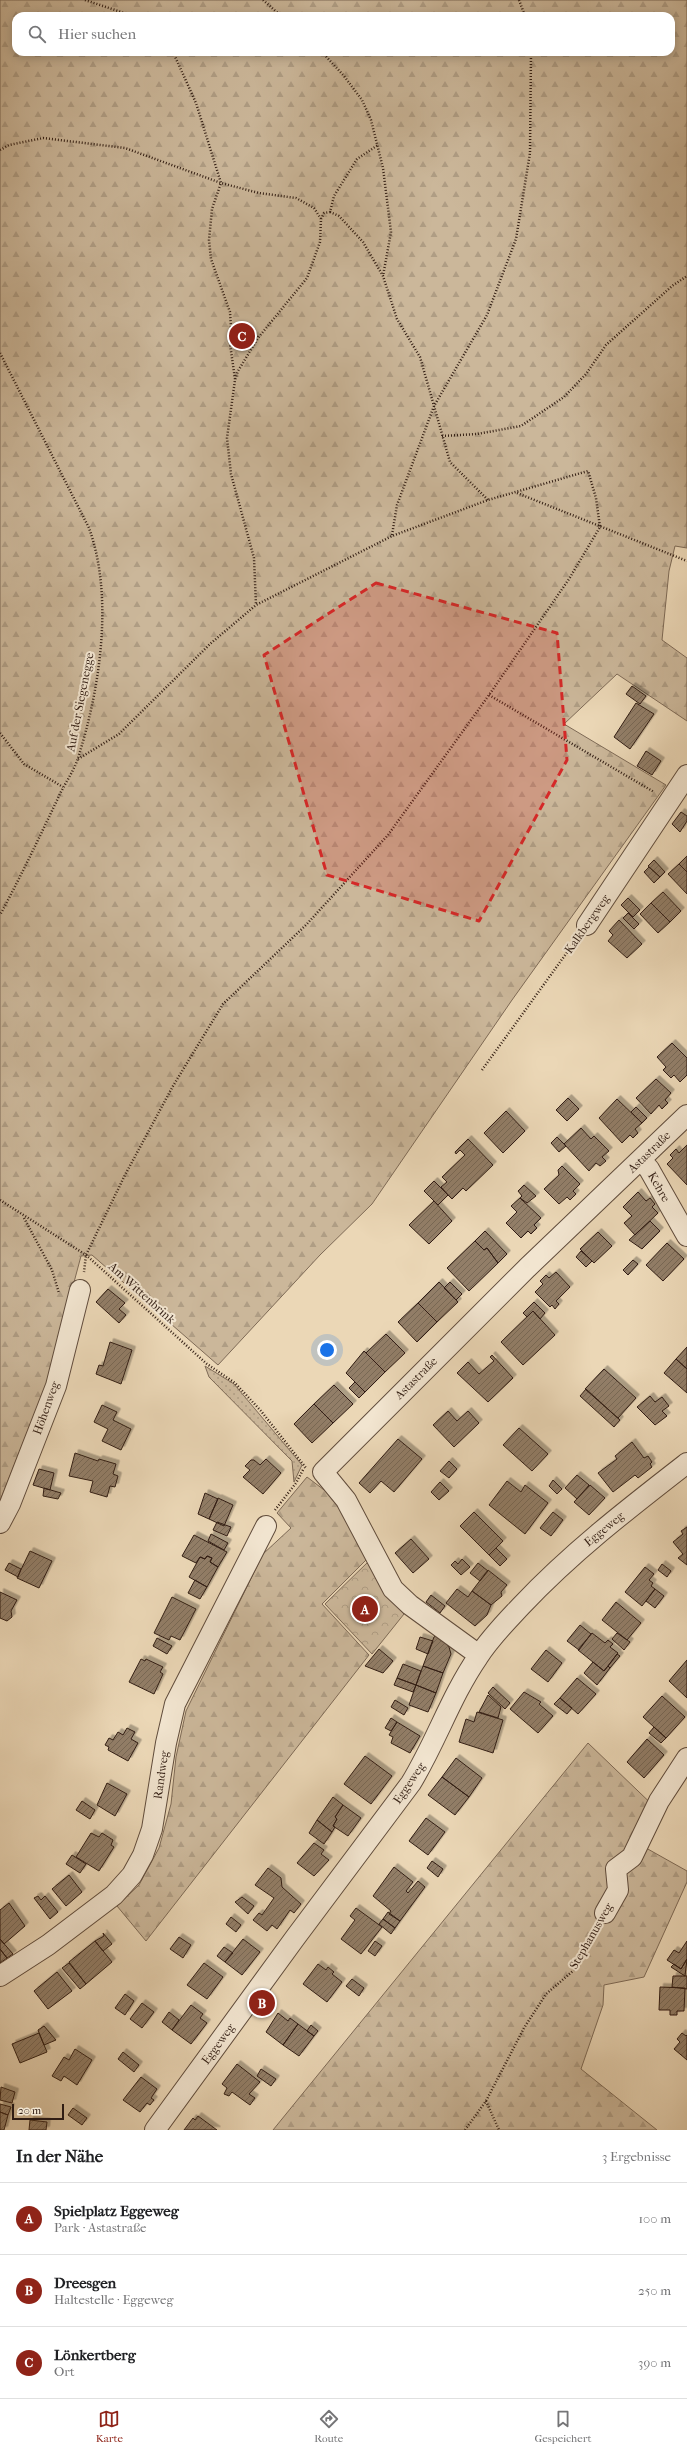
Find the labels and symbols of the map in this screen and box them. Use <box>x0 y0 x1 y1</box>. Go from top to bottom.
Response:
pin: C <box>229 321 255 351</box>
street label: Auf der Siegenegge <box>63 651 96 754</box>
street label: Kalkbergweg <box>562 891 613 956</box>
street label: Astastraße <box>624 1128 673 1176</box>
street label: Kehre <box>645 1170 673 1204</box>
street label: Am Wittenbrink <box>105 1259 179 1327</box>
your location <box>317 1340 337 1360</box>
street label: Astastraße <box>391 1354 440 1403</box>
street label: Höhenweg <box>30 1379 62 1437</box>
street label: Eggeweg <box>581 1508 627 1549</box>
pin: A <box>352 1594 378 1624</box>
street label: Randweg <box>151 1749 171 1800</box>
street label: Eggeweg <box>390 1759 428 1806</box>
street label: Stephanusweg <box>566 1900 616 1972</box>
pin: B <box>249 1988 275 2018</box>
street label: Eggeweg <box>199 2020 238 2067</box>
scale bar <box>12 2102 64 2121</box>

